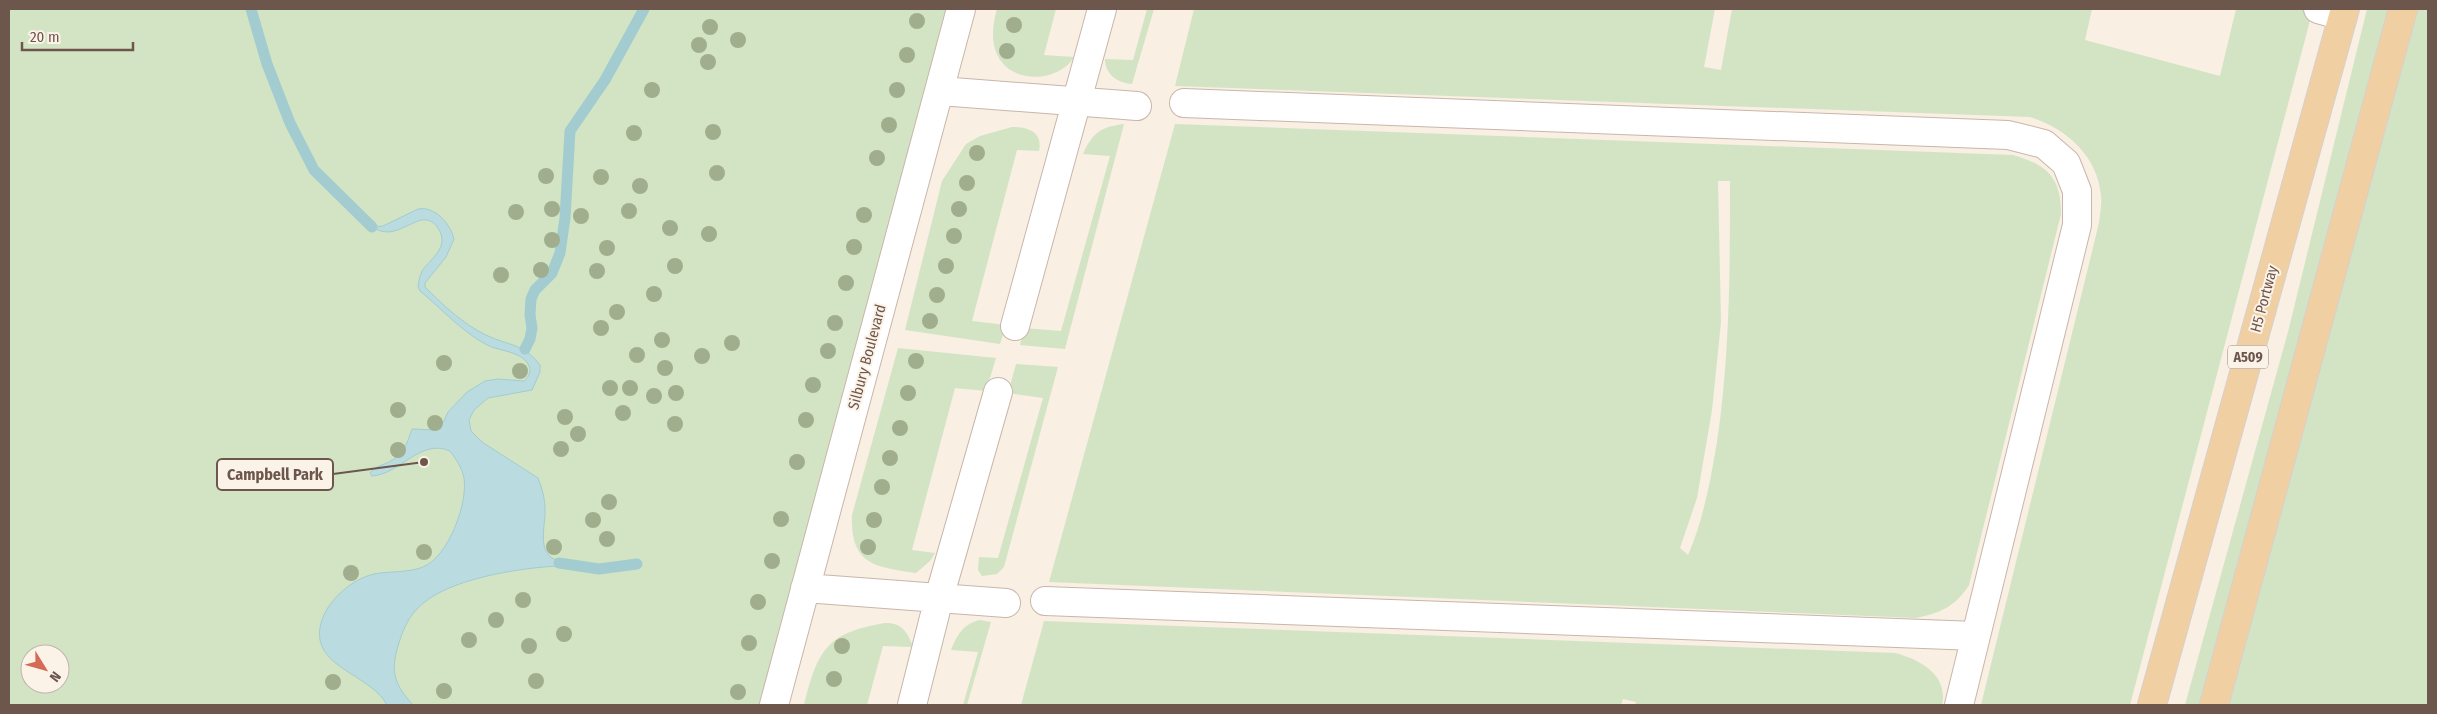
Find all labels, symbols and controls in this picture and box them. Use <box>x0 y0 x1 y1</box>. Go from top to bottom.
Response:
scale bar <box>22 20 134 52</box>
text: 20 m <box>30 28 60 46</box>
street label: H5 Portway <box>2246 263 2282 334</box>
street label: Silbury Boulevard <box>844 302 890 412</box>
road number: A509 <box>2228 346 2268 368</box>
callout: Campbell Park <box>217 459 333 490</box>
text: Campbell Park <box>227 465 324 484</box>
north arrow <box>20 644 70 694</box>
text: N <box>46 668 64 685</box>

